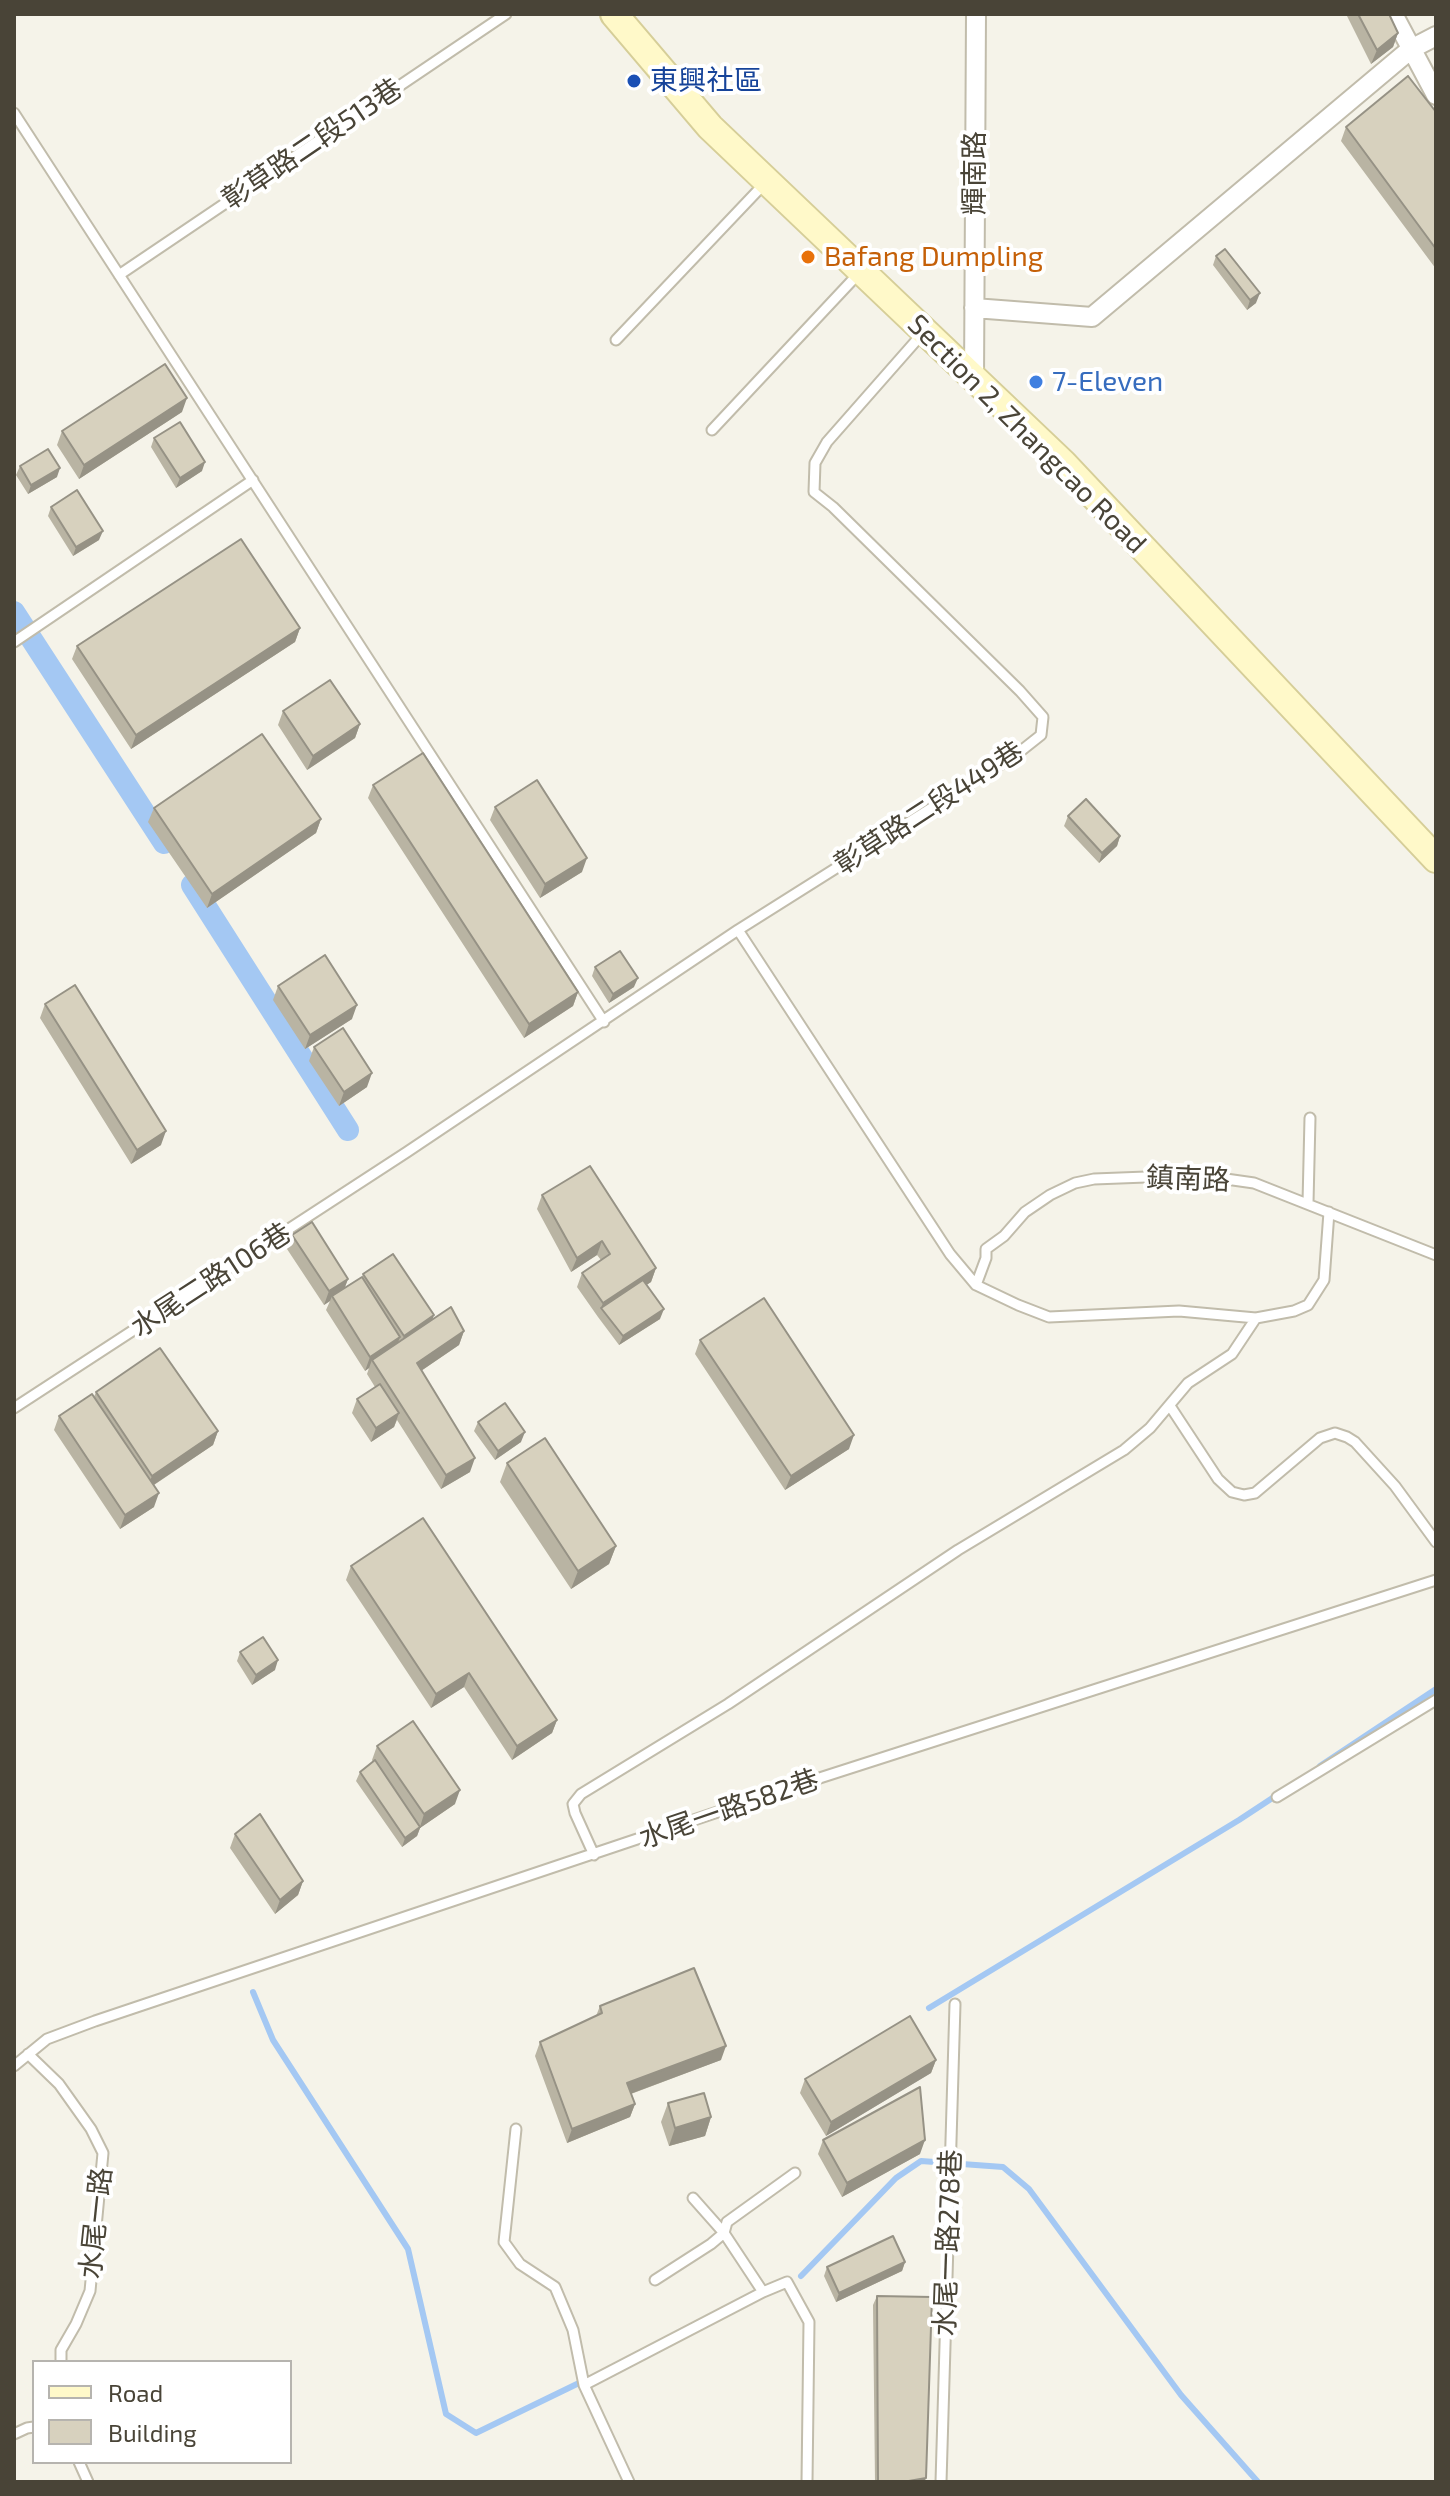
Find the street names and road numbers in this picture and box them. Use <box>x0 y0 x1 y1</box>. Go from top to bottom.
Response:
street label: 彰草路二段513巷 <box>216 71 408 217</box>
street label: 輝南路 <box>958 131 992 215</box>
street label: Section 2, Zhangcao Road <box>901 308 1153 560</box>
street label: 彰草路二段449巷 <box>828 734 1030 882</box>
street label: 鎮南路 <box>1145 1161 1231 1197</box>
street label: 水尾二路106巷 <box>125 1216 297 1344</box>
street label: 水尾一路582巷 <box>635 1763 823 1855</box>
street label: 水尾一路278巷 <box>928 2149 968 2337</box>
street label: 水尾一路 <box>73 2166 119 2280</box>

